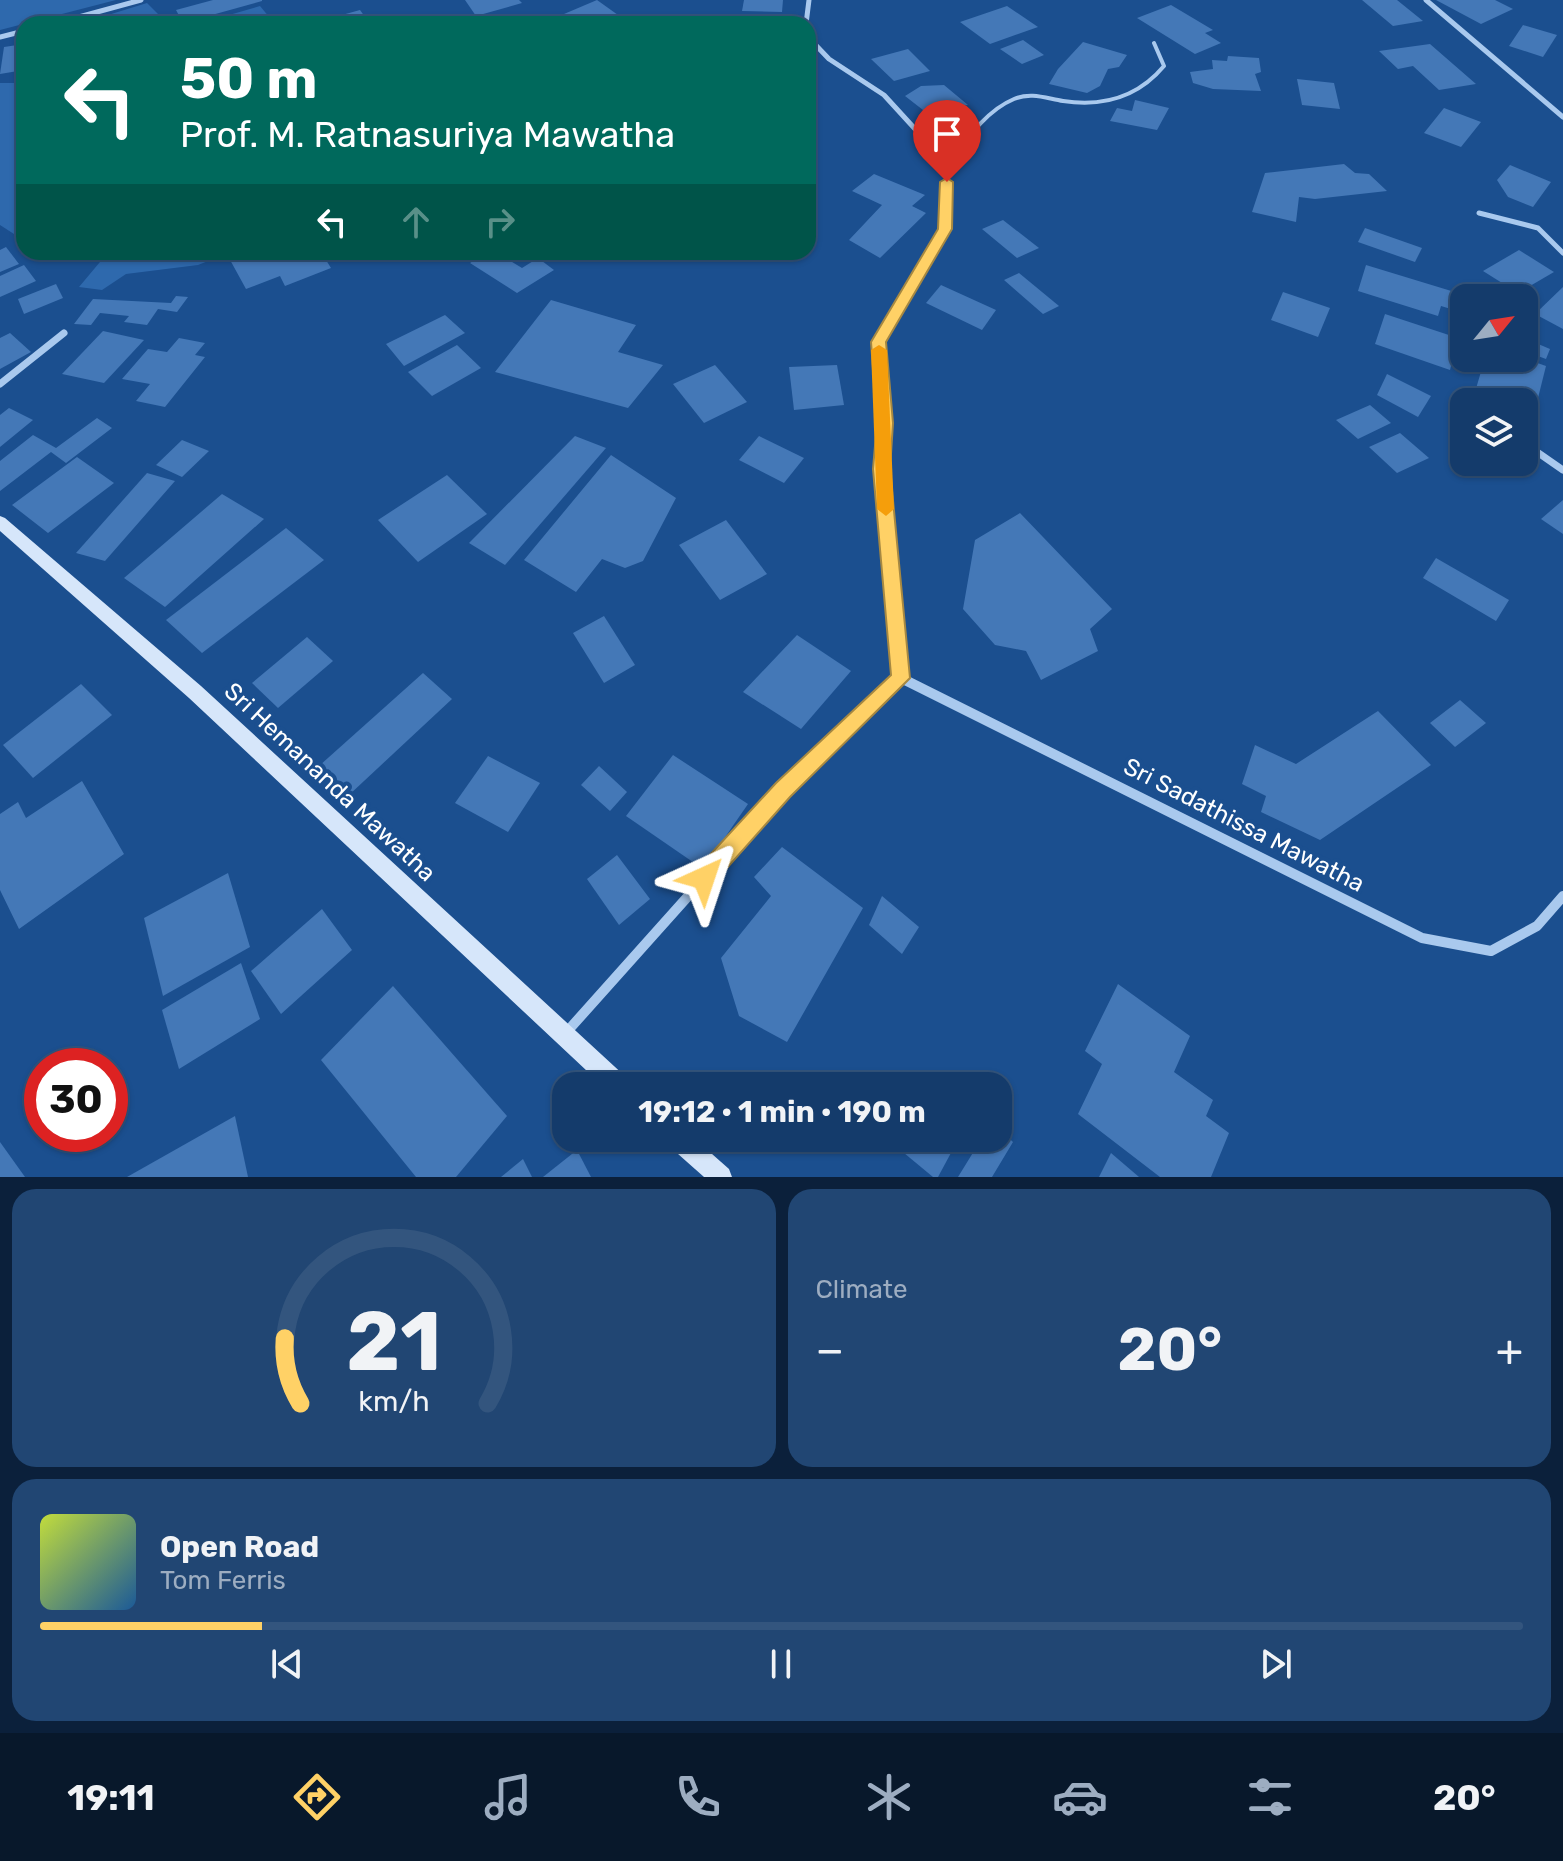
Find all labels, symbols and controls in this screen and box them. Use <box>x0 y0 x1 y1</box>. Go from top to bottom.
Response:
text: 50 m <box>180 46 317 112</box>
icon: left <box>48 48 152 152</box>
pin <box>913 100 981 182</box>
icon: arrive <box>925 112 969 156</box>
text: Prof. M. Ratnasuriya Mawatha <box>180 113 675 156</box>
icon: left <box>310 200 354 244</box>
icon: ahead <box>394 200 438 244</box>
icon: right <box>478 200 522 244</box>
north arrow <box>1450 284 1538 372</box>
map controls <box>1450 284 1538 476</box>
button: layers <box>1450 388 1538 476</box>
street label: Sri Hemananda Mawatha <box>219 677 441 887</box>
street label: Sri Sadathissa Mawatha <box>1119 752 1369 898</box>
position arrow <box>662 836 746 920</box>
speed limit sign: 30 <box>24 1048 128 1152</box>
text: 19:12 · 1 min · 190 m <box>638 1094 926 1130</box>
text: Climate <box>816 1274 908 1305</box>
text: 21 <box>346 1292 441 1391</box>
text: 20° <box>1118 1314 1222 1385</box>
text: − <box>816 1324 844 1376</box>
text: + <box>1496 1324 1523 1376</box>
text: km/h <box>358 1384 429 1418</box>
text: Open Road <box>160 1529 319 1565</box>
text: Tom Ferris <box>160 1565 286 1596</box>
icon: previous <box>265 1642 309 1686</box>
icon: pause <box>759 1642 803 1686</box>
icon: next <box>1254 1642 1298 1686</box>
icon: directions <box>289 1769 345 1825</box>
icon: music <box>480 1769 536 1825</box>
icon: phone <box>670 1769 726 1825</box>
icon: climate <box>861 1769 917 1825</box>
icon: car <box>1052 1769 1108 1825</box>
icon: filters <box>1242 1769 1298 1825</box>
text: 19:11 <box>67 1776 155 1819</box>
text: 20° <box>1433 1776 1496 1819</box>

